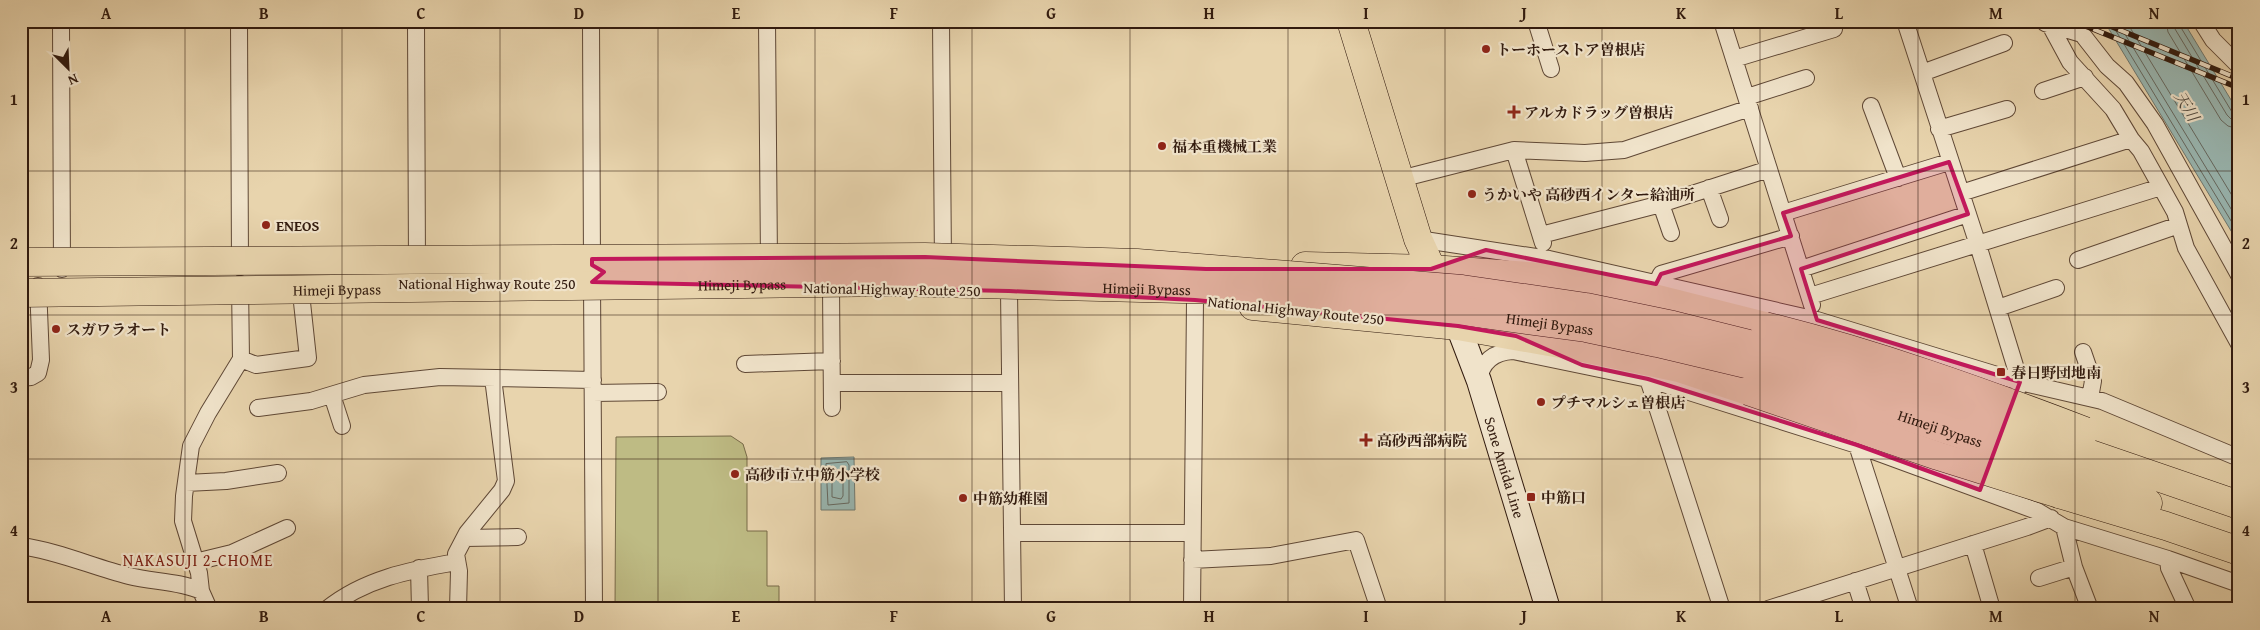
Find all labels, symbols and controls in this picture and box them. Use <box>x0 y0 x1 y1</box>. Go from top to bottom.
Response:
text: A <box>101 1 112 25</box>
text: B <box>259 1 269 25</box>
text: C <box>416 1 426 25</box>
text: D <box>574 1 584 25</box>
text: E <box>732 1 741 25</box>
text: F <box>890 1 898 25</box>
text: G <box>1046 1 1056 25</box>
text: H <box>1203 1 1215 25</box>
text: I <box>1363 1 1369 25</box>
text: J <box>1518 1 1527 25</box>
text: K <box>1676 1 1687 25</box>
text: L <box>1835 1 1844 25</box>
text: M <box>1989 1 2003 25</box>
text: N <box>2149 1 2160 25</box>
place label: トーホーストア曽根店 <box>1496 39 1645 60</box>
north arrow <box>42 42 92 92</box>
marker: トーホーストア曽根店 <box>1480 43 1492 55</box>
text: N <box>64 69 82 91</box>
water label: 天川 <box>2168 86 2207 128</box>
text: 1 <box>10 87 18 111</box>
text: 1 <box>2242 87 2250 111</box>
place label: アルカドラッグ曽根店 <box>1524 102 1673 123</box>
marker: アルカドラッグ曽根店 <box>1508 106 1520 118</box>
place label: 福本重機械工業 <box>1172 136 1277 157</box>
marker: 福本重機械工業 <box>1156 140 1168 152</box>
place label: うかいや 高砂西インター給油所 <box>1482 184 1695 205</box>
marker: うかいや 高砂西インター給油所 <box>1466 188 1478 200</box>
place label: ENEOS <box>276 215 320 236</box>
marker: ENEOS <box>260 219 272 231</box>
text: 2 <box>10 231 18 255</box>
text: 2 <box>2242 231 2250 255</box>
street label: National Highway Route 250 <box>398 273 576 294</box>
street label: Himeji Bypass <box>698 273 786 295</box>
street label: National Highway Route 250 <box>803 277 981 301</box>
street label: Himeji Bypass <box>1103 277 1191 300</box>
street label: Himeji Bypass <box>293 278 381 300</box>
street label: National Highway Route 250 <box>1207 290 1385 330</box>
street label: Himeji Bypass <box>1505 307 1596 340</box>
place label: スガワラオート <box>66 319 171 340</box>
marker: スガワラオート <box>50 323 62 335</box>
place label: 春日野団地南 <box>2011 362 2101 383</box>
marker: 春日野団地南 <box>1995 366 2007 378</box>
text: 3 <box>10 375 18 399</box>
text: 3 <box>2242 375 2250 399</box>
place label: プチマルシェ曽根店 <box>1551 392 1685 413</box>
marker: プチマルシェ曽根店 <box>1535 396 1547 408</box>
street label: Himeji Bypass <box>1895 404 1986 452</box>
street label: Sone Amida Line <box>1480 414 1530 520</box>
place label: 高砂西部病院 <box>1377 430 1467 451</box>
marker: 高砂西部病院 <box>1359 433 1373 447</box>
place label: 高砂市立中筋小学校 <box>745 464 880 485</box>
marker: 高砂市立中筋小学校 <box>729 468 741 480</box>
place label: 中筋口 <box>1541 487 1586 508</box>
place label: 中筋幼稚園 <box>973 488 1048 509</box>
marker: 中筋口 <box>1525 491 1537 503</box>
marker: 中筋幼稚園 <box>957 492 969 504</box>
text: 4 <box>10 518 18 542</box>
text: 4 <box>2242 518 2250 542</box>
district label: NAKASUJI 2-CHOME <box>123 548 273 572</box>
text: A <box>101 604 112 628</box>
text: B <box>259 604 269 628</box>
text: C <box>416 604 426 628</box>
text: D <box>574 604 584 628</box>
text: E <box>732 604 741 628</box>
text: F <box>890 604 898 628</box>
text: G <box>1046 604 1056 628</box>
text: H <box>1203 604 1215 628</box>
text: I <box>1363 604 1369 628</box>
text: J <box>1518 604 1527 628</box>
text: K <box>1676 604 1687 628</box>
text: L <box>1835 604 1844 628</box>
text: M <box>1989 604 2003 628</box>
text: N <box>2149 604 2160 628</box>

